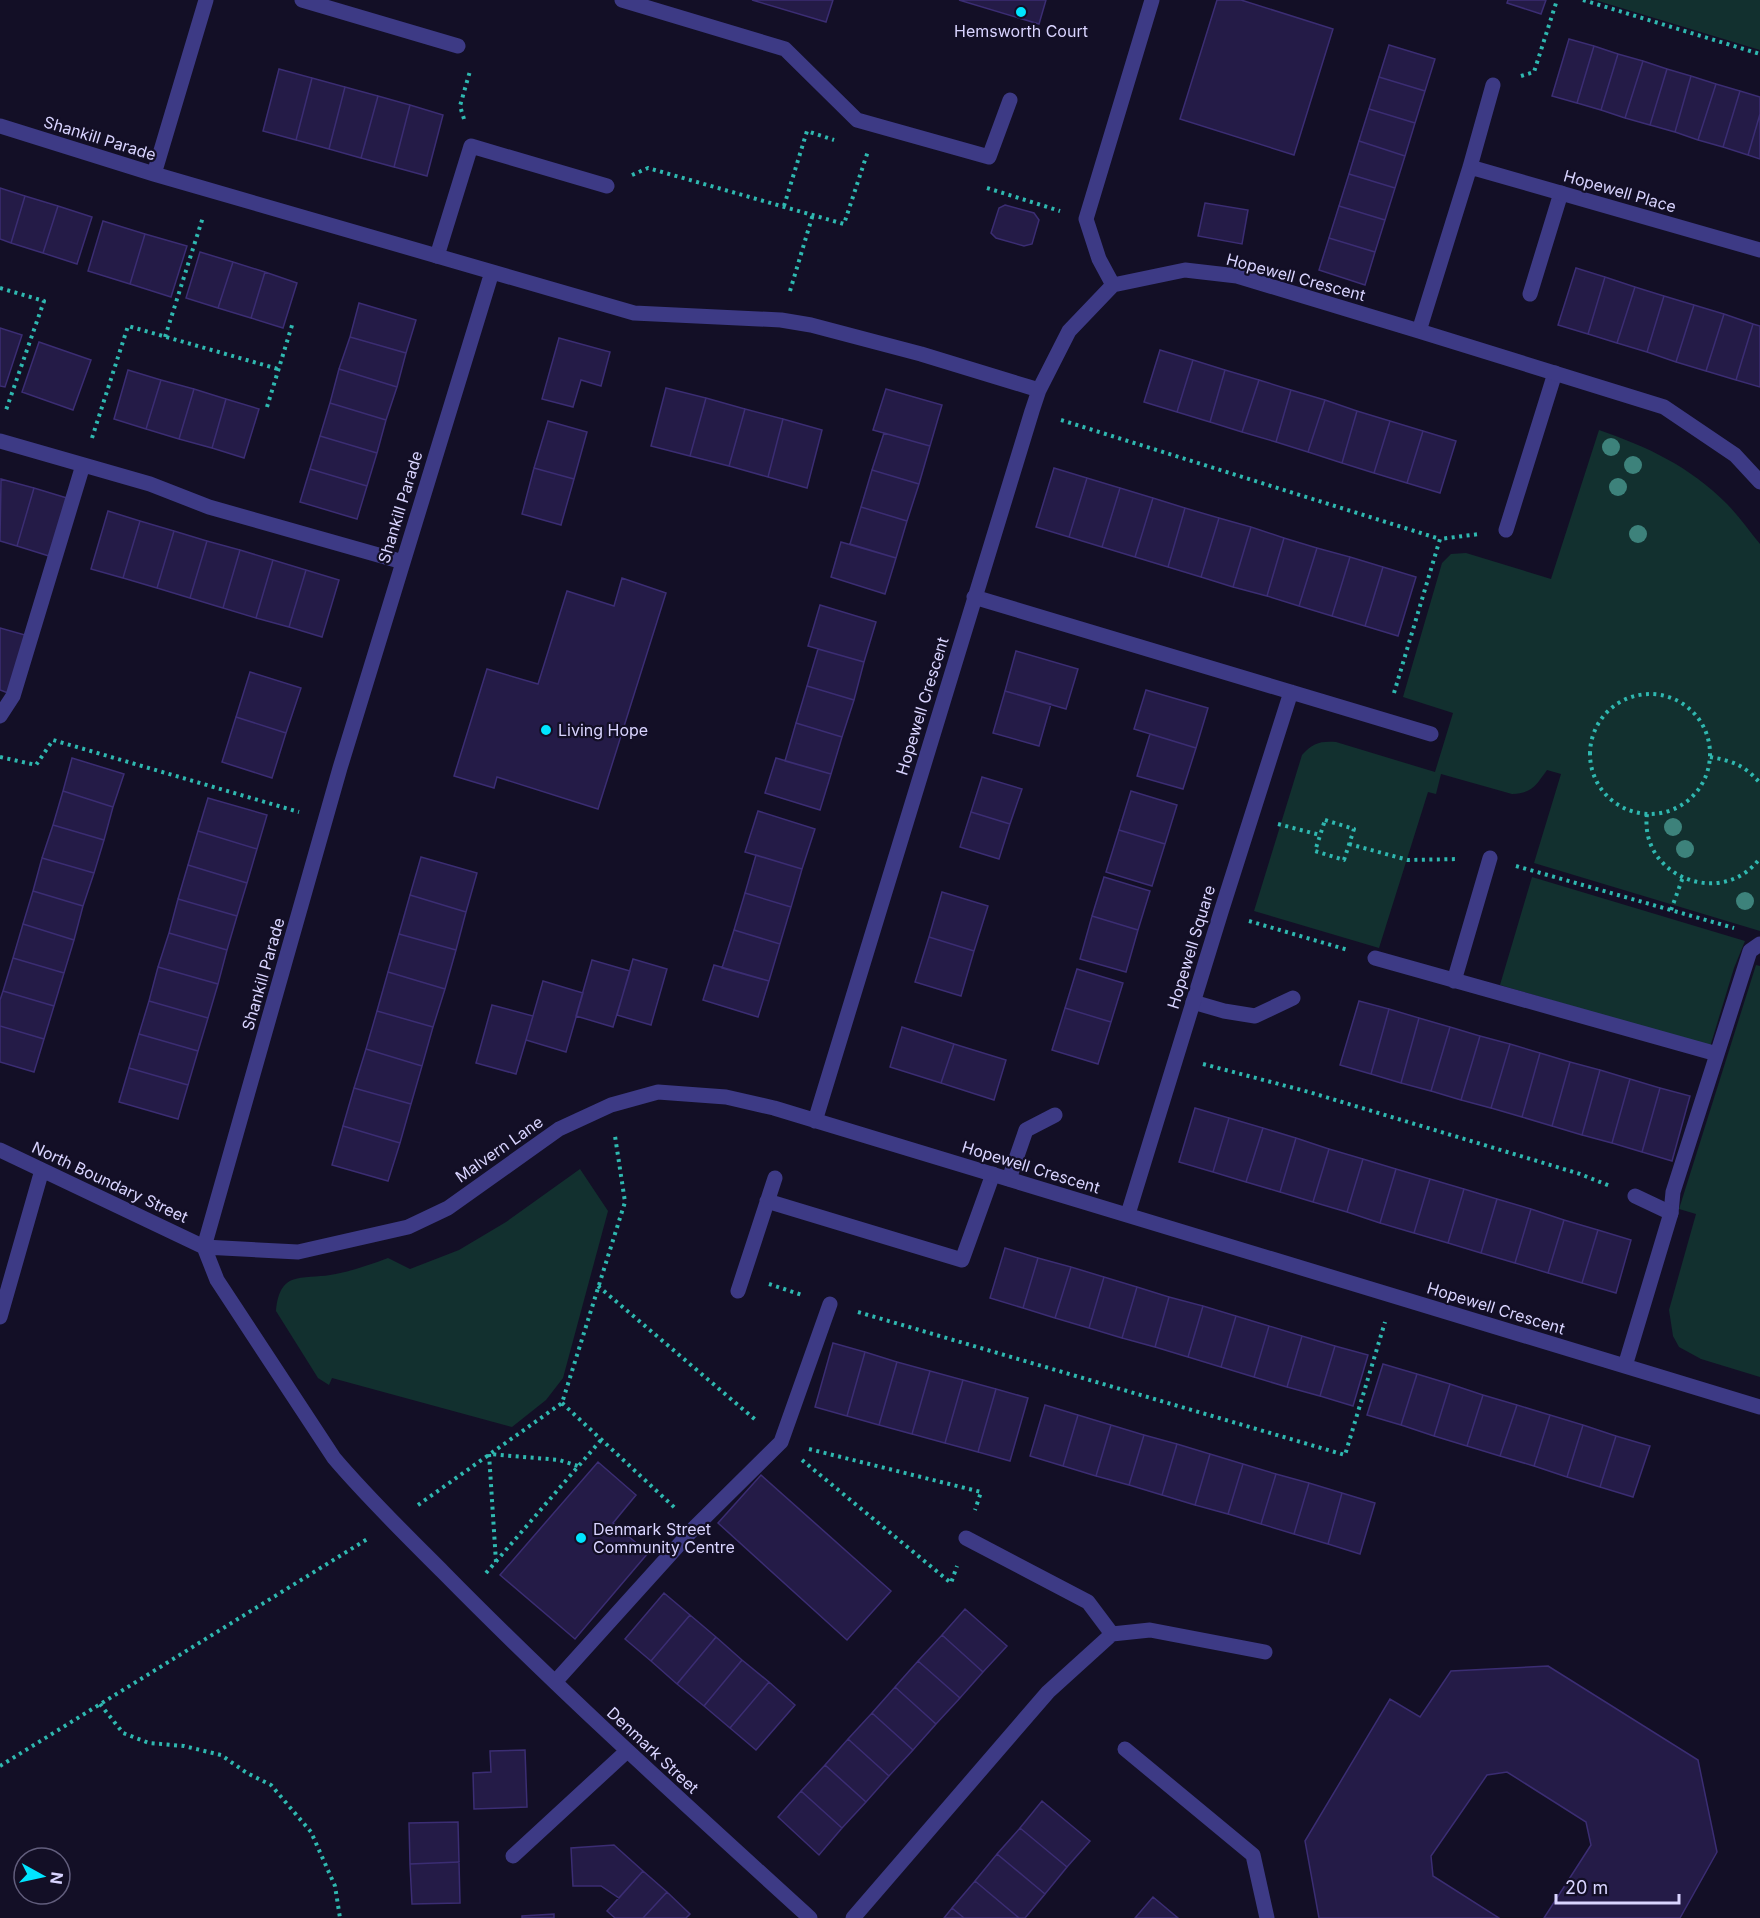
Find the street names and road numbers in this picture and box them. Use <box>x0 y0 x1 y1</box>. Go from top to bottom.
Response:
street label: Shankill Parade <box>41 111 159 165</box>
street label: Hopewell Place <box>1561 165 1679 217</box>
street label: Hopewell Crescent <box>1224 249 1368 305</box>
street label: Shankill Parade <box>373 448 427 566</box>
street label: Hopewell Crescent <box>892 635 952 777</box>
street label: Hopewell Square <box>1163 883 1219 1011</box>
street label: Shankill Parade <box>237 915 289 1033</box>
street label: Malvern Lane <box>451 1111 547 1187</box>
street label: North Boundary Street <box>29 1137 191 1227</box>
street label: Hopewell Crescent <box>960 1137 1102 1197</box>
street label: Hopewell Crescent <box>1425 1278 1567 1338</box>
street label: Denmark Street <box>603 1702 703 1798</box>

